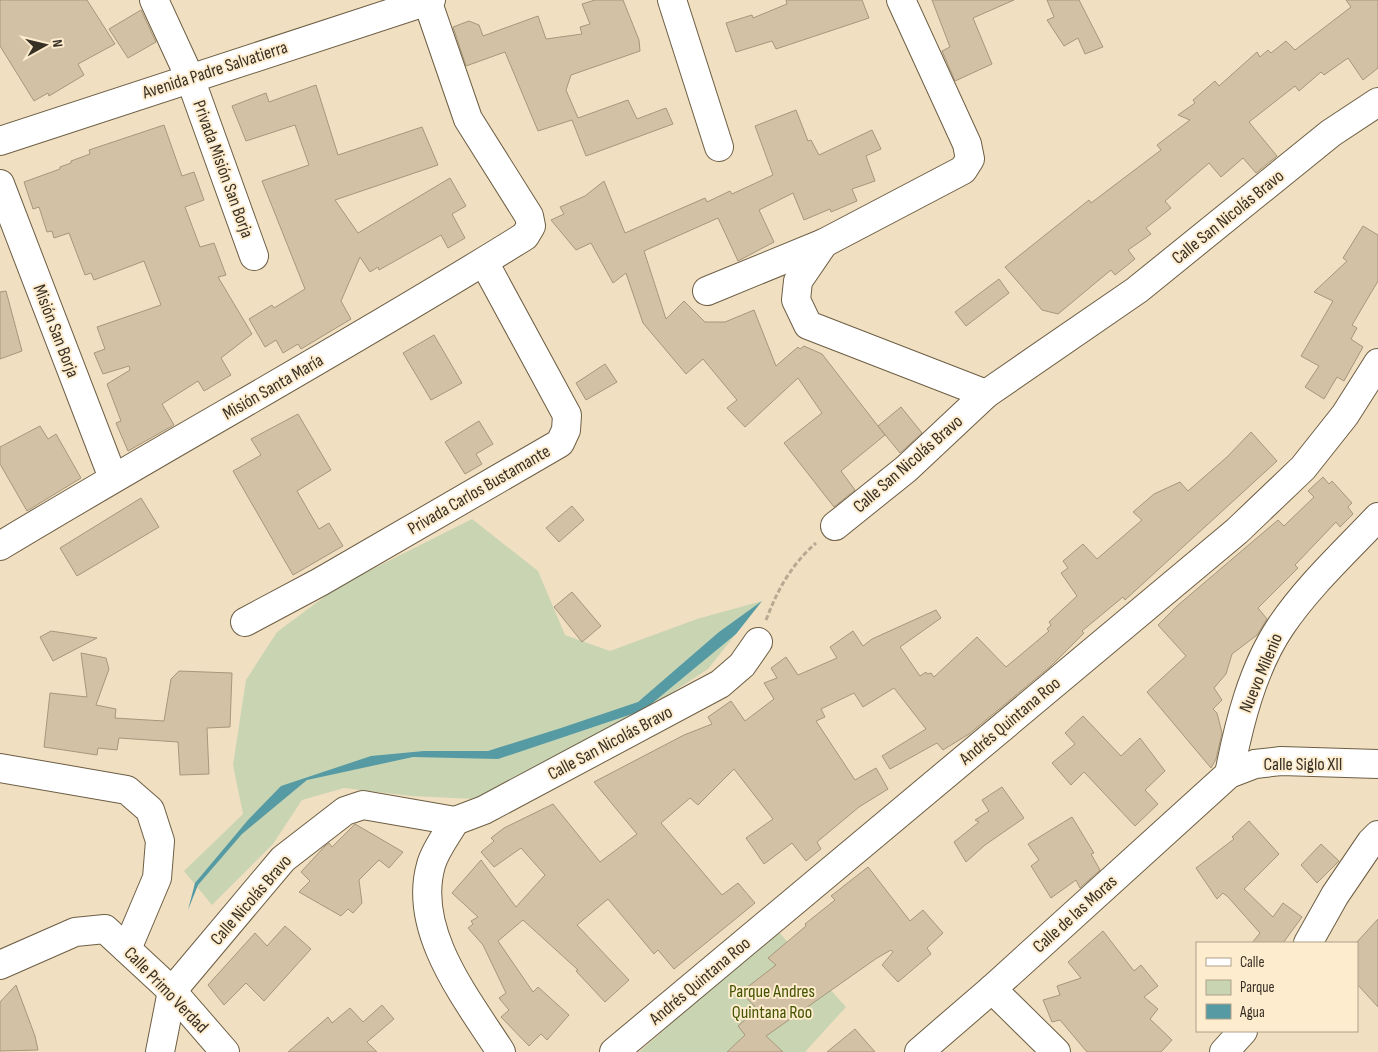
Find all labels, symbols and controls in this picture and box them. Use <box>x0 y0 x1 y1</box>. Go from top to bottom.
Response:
north arrow <box>20 20 70 70</box>
street label: Avenida Padre Salvatierra <box>139 37 290 104</box>
text: N <box>48 38 66 48</box>
street label: Privada Misión San Borja <box>188 97 258 241</box>
street label: Calle San Nicolás Bravo <box>1168 165 1288 269</box>
street label: Misión San Borja <box>29 282 83 381</box>
street label: Misión Santa María <box>219 350 327 424</box>
street label: Calle San Nicolás Bravo <box>849 411 967 517</box>
street label: Privada Carlos Bustamante <box>404 441 554 539</box>
street label: Nuevo Milenio <box>1235 630 1287 716</box>
street label: Andrés Quintana Roo <box>955 673 1065 770</box>
street label: Calle San Nicolás Bravo <box>544 701 676 785</box>
street label: Calle Siglo XII <box>1264 754 1342 775</box>
street label: Calle Nicolás Bravo <box>206 851 296 949</box>
street label: Calle de las Moras <box>1029 871 1121 957</box>
street label: Andrés Quintana Roo <box>645 933 755 1030</box>
legend <box>1196 942 1358 1032</box>
street label: Calle Primo Verdad <box>120 943 212 1037</box>
text: Calle <box>1240 953 1264 972</box>
text: Parque <box>1240 978 1275 997</box>
park label: Parque Andres Quintana Roo <box>729 981 815 1023</box>
text: Agua <box>1239 1003 1265 1022</box>

